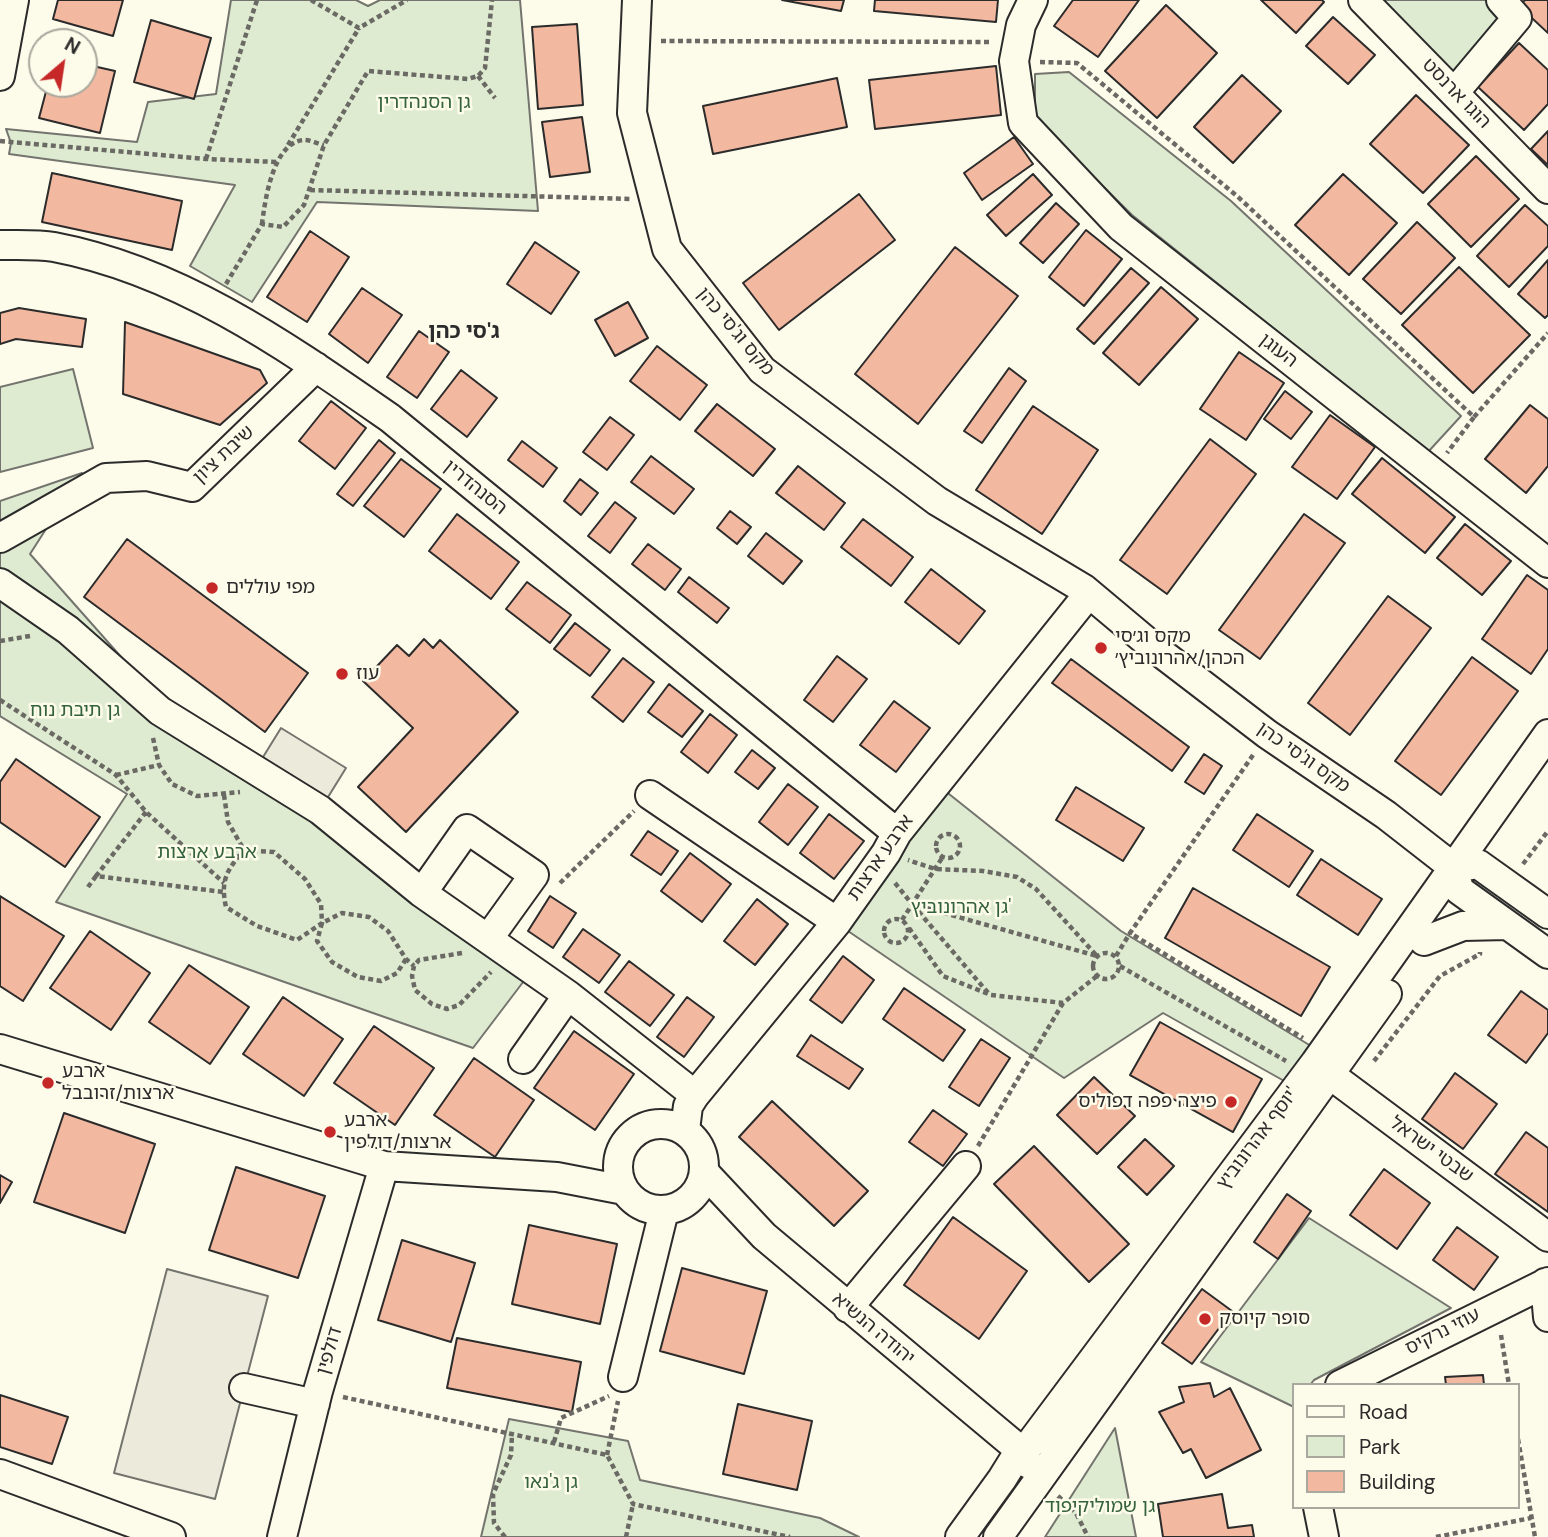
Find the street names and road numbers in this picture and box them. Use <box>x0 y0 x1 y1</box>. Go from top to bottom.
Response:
street label: הוגו ארנסט <box>1417 54 1495 134</box>
street label: מקס וג'סי כהן <box>691 283 779 381</box>
street label: העוגן <box>1254 329 1302 373</box>
street label: שיבת ציון <box>189 421 259 489</box>
street label: הסנהדרין <box>439 456 511 520</box>
street label: מקס וג'סי כהן <box>1252 718 1354 798</box>
street label: ארבע ארצות <box>843 811 919 905</box>
street label: יוסף אהרונוביץ' <box>1212 1084 1304 1194</box>
street label: שבטי ישראל <box>1385 1112 1477 1188</box>
street label: יהודה הנשיא <box>827 1288 919 1370</box>
street label: עוזי נרקיס <box>1402 1304 1484 1360</box>
street label: דולפין <box>312 1324 348 1378</box>

